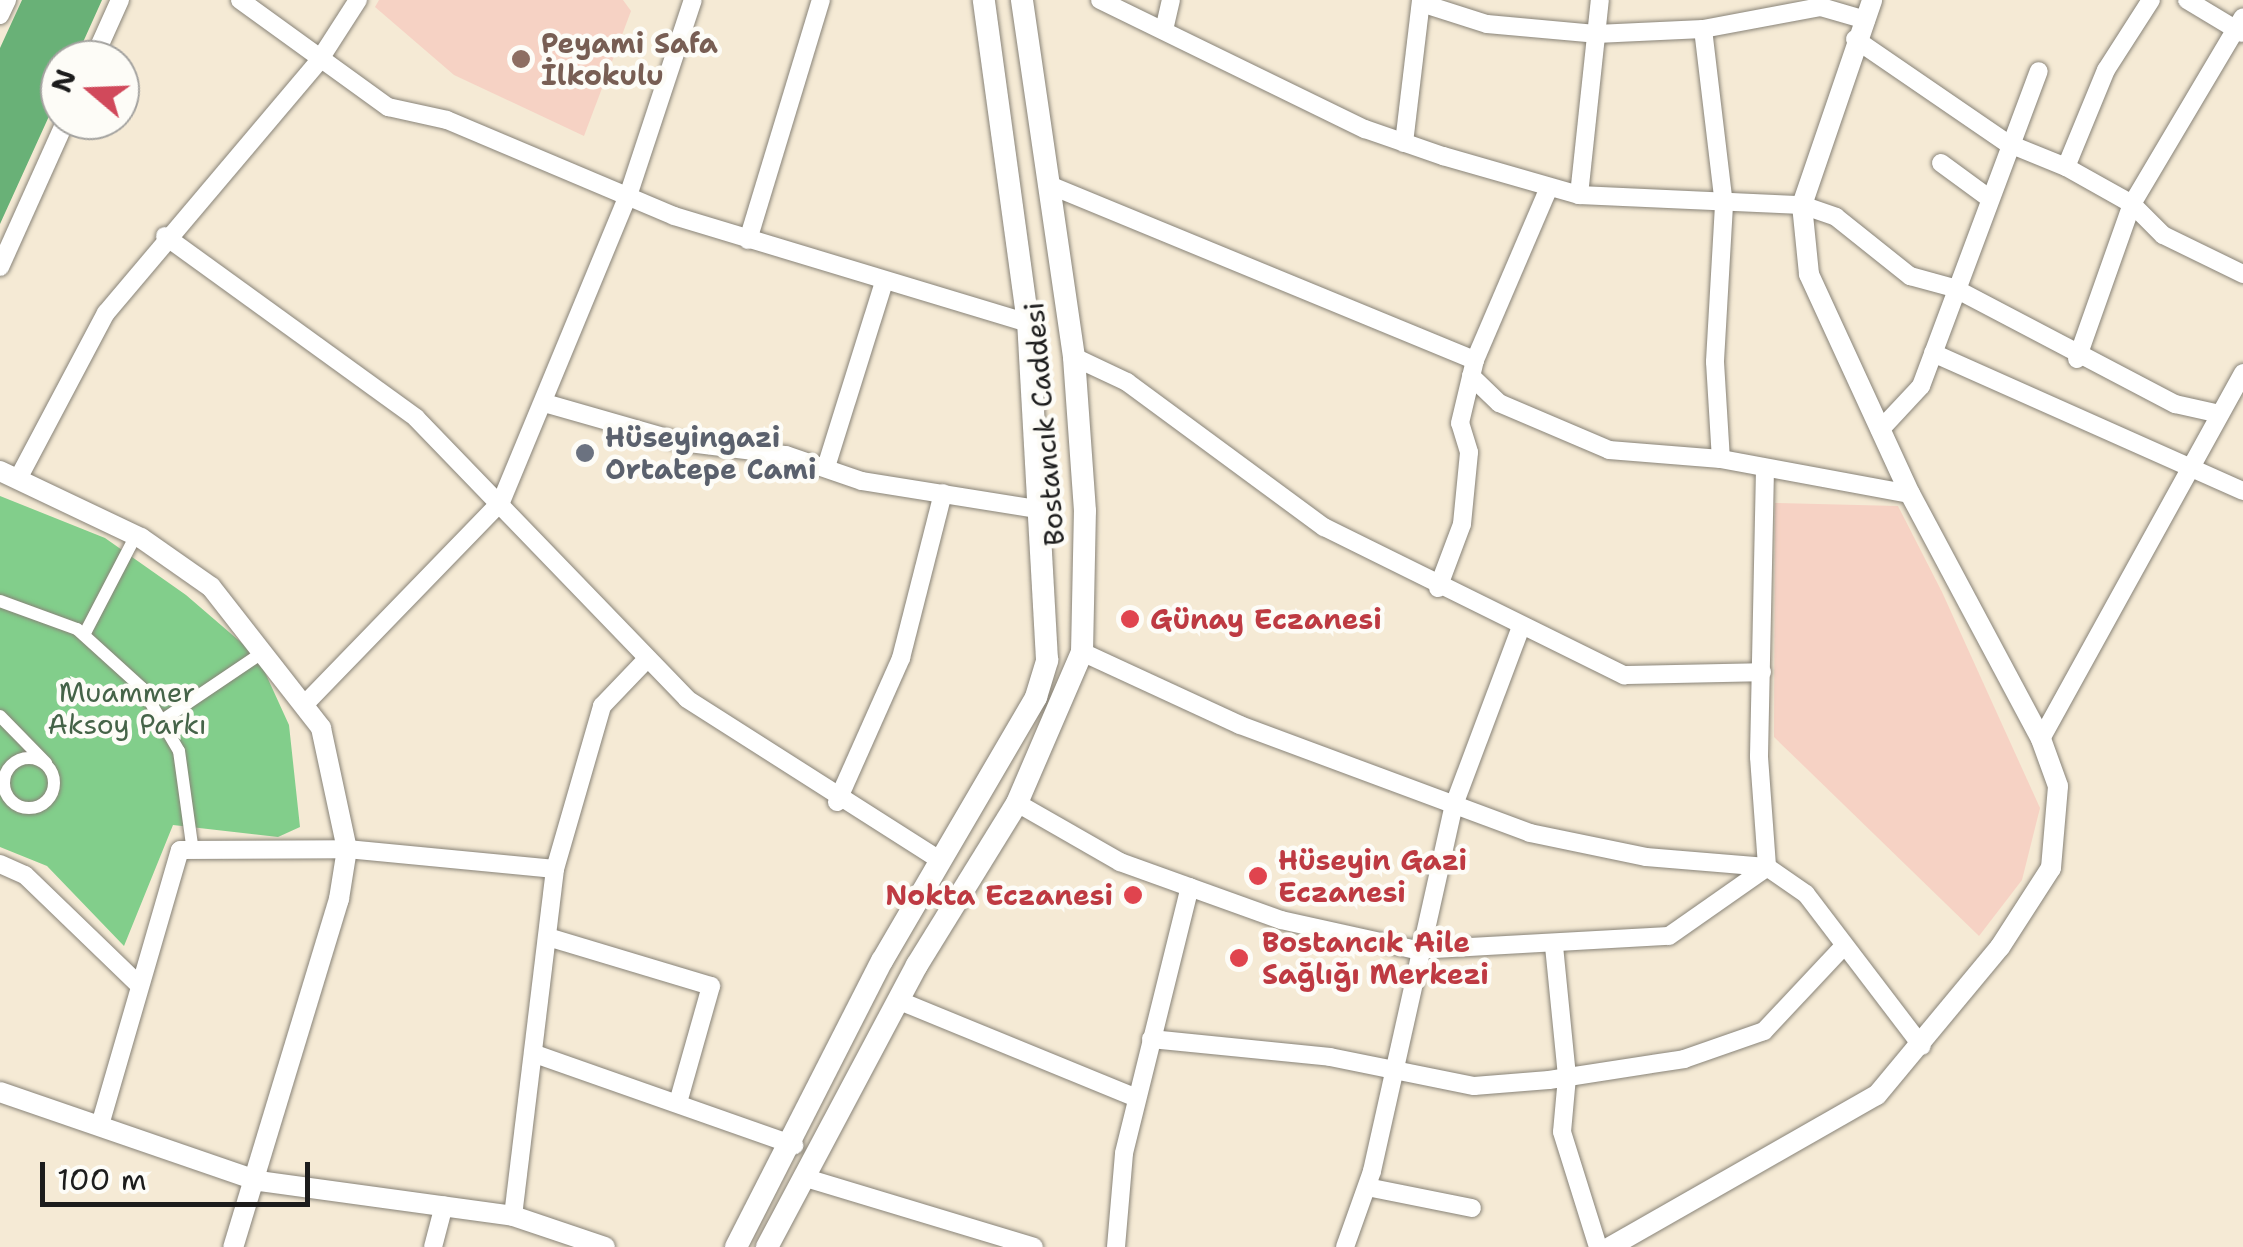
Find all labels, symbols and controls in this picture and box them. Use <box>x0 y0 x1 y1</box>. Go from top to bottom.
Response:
place label: Peyami Safa İlkokulu <box>541 26 718 92</box>
north arrow <box>40 40 140 140</box>
marker: Peyami Safa İlkokulu <box>510 48 532 70</box>
text: N <box>42 64 85 98</box>
street label: Bostancık Caddesi <box>1017 301 1071 547</box>
place label: Hüseyingazi Ortatepe Cami <box>605 420 817 486</box>
marker: Hüseyingazi Ortatepe Cami <box>574 442 596 464</box>
place label: Günay Eczanesi <box>1150 602 1382 636</box>
marker: Günay Eczanesi <box>1119 608 1141 630</box>
park label: Muammer Aksoy Parkı <box>47 675 207 741</box>
place label: Hüseyin Gazi Eczanesi <box>1278 843 1467 909</box>
marker: Hüseyin Gazi Eczanesi <box>1247 865 1269 887</box>
place label: Nokta Eczanesi <box>885 878 1113 912</box>
marker: Nokta Eczanesi <box>1122 884 1144 906</box>
place label: Bostancık Aile Sağlığı Merkezi <box>1262 925 1489 991</box>
marker: Bostancık Aile Sağlığı Merkezi <box>1226 945 1252 971</box>
scale bar <box>45 1142 315 1204</box>
text: 100 m <box>57 1159 147 1200</box>

